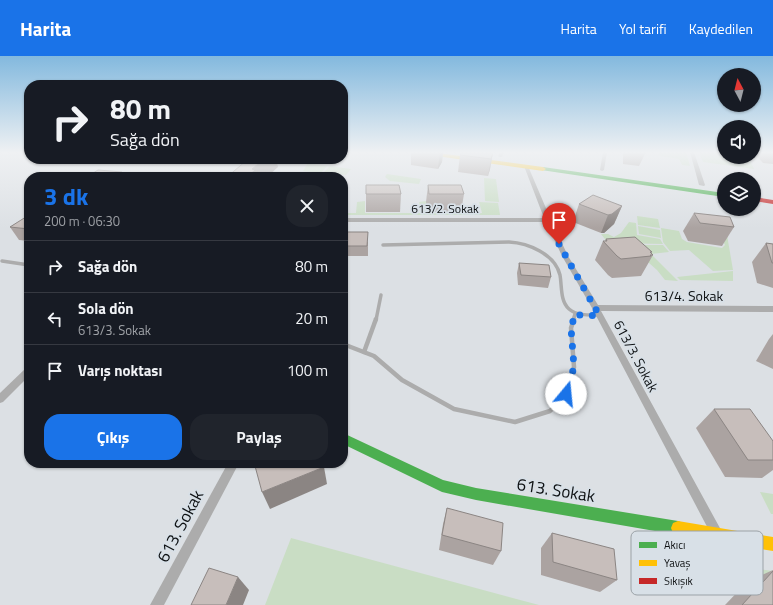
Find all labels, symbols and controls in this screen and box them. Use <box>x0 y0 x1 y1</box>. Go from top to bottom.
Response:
text: Harita <box>20 14 71 43</box>
text: Harita <box>561 18 597 39</box>
text: Yol tarifi <box>619 18 667 39</box>
text: Kaydedilen <box>689 18 753 39</box>
north arrow <box>717 68 761 112</box>
map controls <box>717 68 761 216</box>
text: 80 m <box>110 87 171 130</box>
icon: right <box>44 96 96 148</box>
button: sound <box>717 120 761 164</box>
text: Sağa dön <box>110 126 180 153</box>
button: layers <box>717 172 761 216</box>
text: 3 dk <box>44 178 88 214</box>
button: close <box>286 185 328 227</box>
street label: 613/2. Sokak <box>411 199 479 218</box>
pin <box>542 203 576 244</box>
icon: arrive <box>548 209 570 231</box>
text: 200 m · 06:30 <box>44 211 120 231</box>
text: Sağa dön <box>78 255 137 278</box>
text: 80 m <box>295 255 328 278</box>
icon: right <box>44 256 66 278</box>
street label: 613/4. Sokak <box>645 285 724 306</box>
text: Sola dön <box>78 297 134 320</box>
text: 20 m <box>295 307 328 330</box>
icon: left <box>44 308 66 330</box>
street label: 613/3. Sokak <box>609 316 664 396</box>
text: 613/3. Sokak <box>78 320 151 340</box>
text: Varış noktası <box>78 359 162 382</box>
text: 100 m <box>287 359 328 382</box>
icon: arrive <box>44 360 66 382</box>
position arrow <box>545 373 587 415</box>
button: Çıkış <box>44 414 182 460</box>
button: Paylaş <box>190 414 328 460</box>
street label: 613. Sokak <box>515 471 597 509</box>
street label: 613. Sokak <box>150 485 210 567</box>
legend <box>631 531 763 595</box>
text: Akıcı <box>664 537 685 553</box>
text: Yavaş <box>664 555 691 571</box>
text: Sıkışık <box>664 573 694 589</box>

